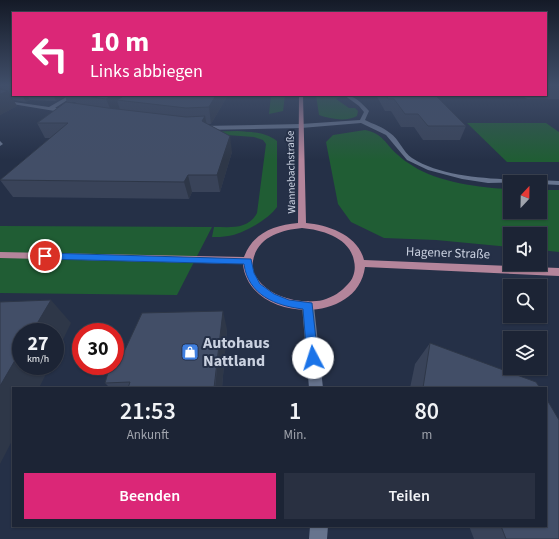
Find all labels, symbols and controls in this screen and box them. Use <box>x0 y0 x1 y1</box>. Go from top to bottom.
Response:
text: 10 m <box>90 22 149 62</box>
icon: left <box>24 28 76 80</box>
text: Links abbiegen <box>90 59 203 84</box>
street label: Wannebachstraße <box>283 130 299 214</box>
north arrow <box>503 175 547 219</box>
map controls <box>503 175 547 375</box>
button: sound <box>503 227 547 271</box>
pin <box>28 239 62 273</box>
street label: Hagener Straße <box>406 243 490 263</box>
icon: arrive <box>34 245 56 267</box>
button: search <box>503 279 547 323</box>
speed limit sign: 30 <box>72 323 124 375</box>
text: 27 <box>27 330 49 358</box>
button: layers <box>503 331 547 375</box>
place label: Autohaus Nattland <box>202 332 270 372</box>
position arrow <box>292 337 334 379</box>
shop icon: Autohaus Nattland <box>180 342 200 362</box>
text: km/h <box>27 352 49 366</box>
text: 21:53 <box>120 394 176 429</box>
text: 1 <box>289 394 301 429</box>
text: 80 <box>414 394 439 429</box>
text: Ankunft <box>127 426 169 444</box>
text: Min. <box>284 426 307 444</box>
text: m <box>421 426 432 444</box>
button: Beenden <box>24 473 276 519</box>
button: Teilen <box>284 473 535 519</box>

